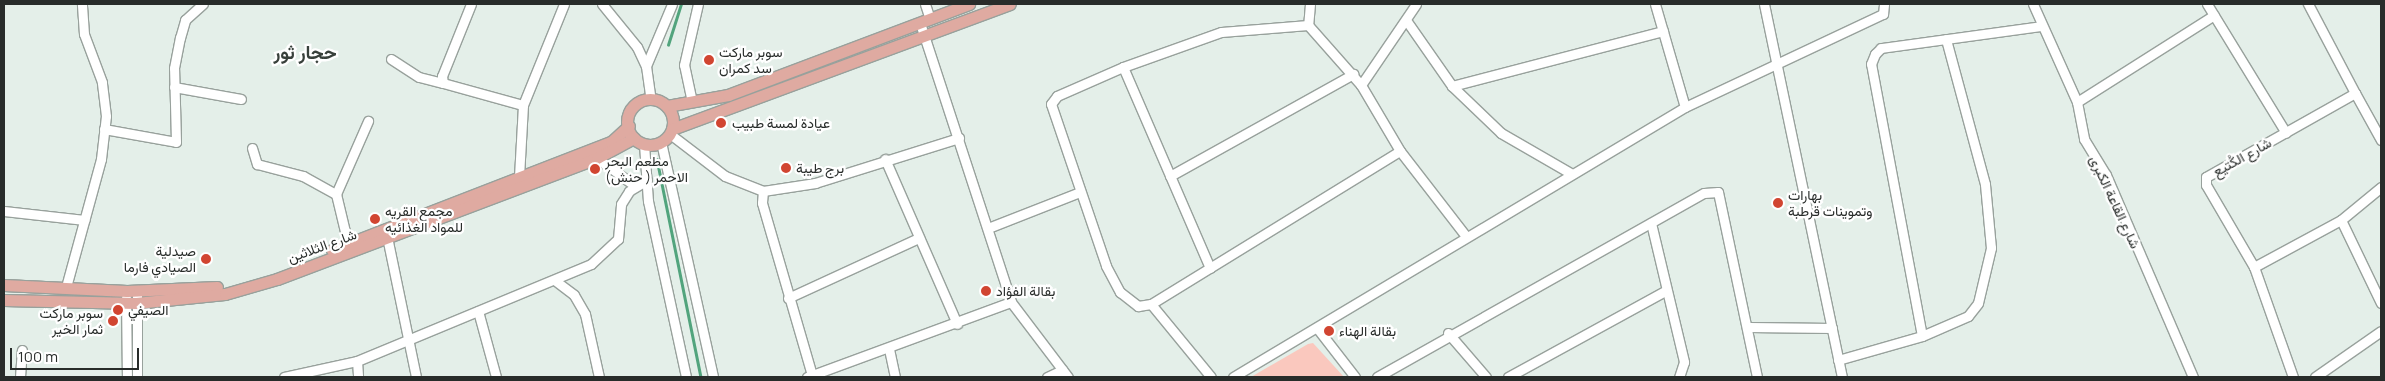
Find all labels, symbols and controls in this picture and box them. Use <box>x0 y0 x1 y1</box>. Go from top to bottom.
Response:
district label: حجار ثور <box>273 42 337 64</box>
place label: سوبر ماركت سد كمران <box>719 44 782 76</box>
marker: سوبر ماركت سد كمران <box>703 54 715 66</box>
place label: عيادة لمسة طبيب <box>732 115 830 131</box>
marker: عيادة لمسة طبيب <box>714 116 728 130</box>
street label: شارع الكُتيع <box>2210 134 2274 180</box>
place label: مطعم البحر الاحمر ( حنش) <box>605 153 688 186</box>
street label: شارع القاعة الكبرى <box>2086 153 2144 251</box>
place label: برج طيبة <box>796 160 844 176</box>
marker: برج طيبة <box>780 162 792 174</box>
marker: مطعم البحر الاحمر ( حنش) <box>589 163 601 175</box>
place label: بهارات وتموينات قرطبة <box>1788 187 1872 220</box>
marker: بهارات وتموينات قرطبة <box>1772 197 1784 209</box>
place label: مجمع القريه للمواد الغذائيه <box>385 203 463 236</box>
marker: مجمع القريه للمواد الغذائيه <box>369 213 381 225</box>
street label: شارع الثلاثين <box>285 226 359 266</box>
place label: صيدلية الصيادي فارما <box>124 243 196 276</box>
marker: صيدلية الصيادي فارما <box>200 253 212 265</box>
place label: بقالة الفؤاد <box>996 283 1055 299</box>
marker: بقالة الفؤاد <box>980 285 992 297</box>
place label: الصيفي <box>128 302 168 318</box>
marker: الصيفي <box>112 304 124 316</box>
place label: سوبر ماركت ثمار الخير <box>40 305 103 338</box>
marker: سوبر ماركت ثمار الخير <box>107 315 119 327</box>
place label: بقالة الهناء <box>1339 323 1396 339</box>
marker: بقالة الهناء <box>1323 325 1335 337</box>
scale bar <box>12 338 141 370</box>
text: 100 m <box>18 346 58 367</box>

